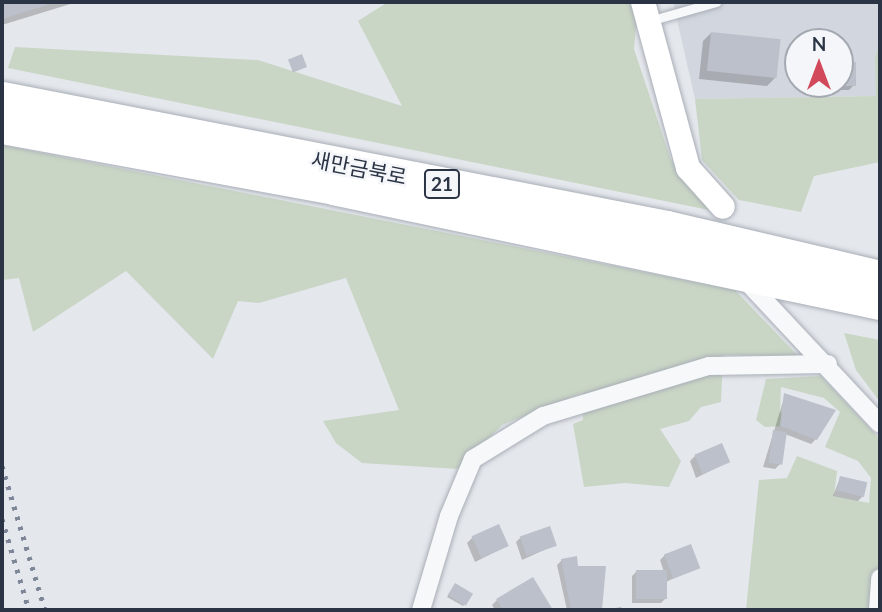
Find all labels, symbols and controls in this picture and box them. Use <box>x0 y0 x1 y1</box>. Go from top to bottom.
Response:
north arrow <box>784 28 854 98</box>
text: N <box>812 32 826 55</box>
street label: 새만금북로 <box>309 146 409 190</box>
road number: 21 <box>423 168 461 200</box>

